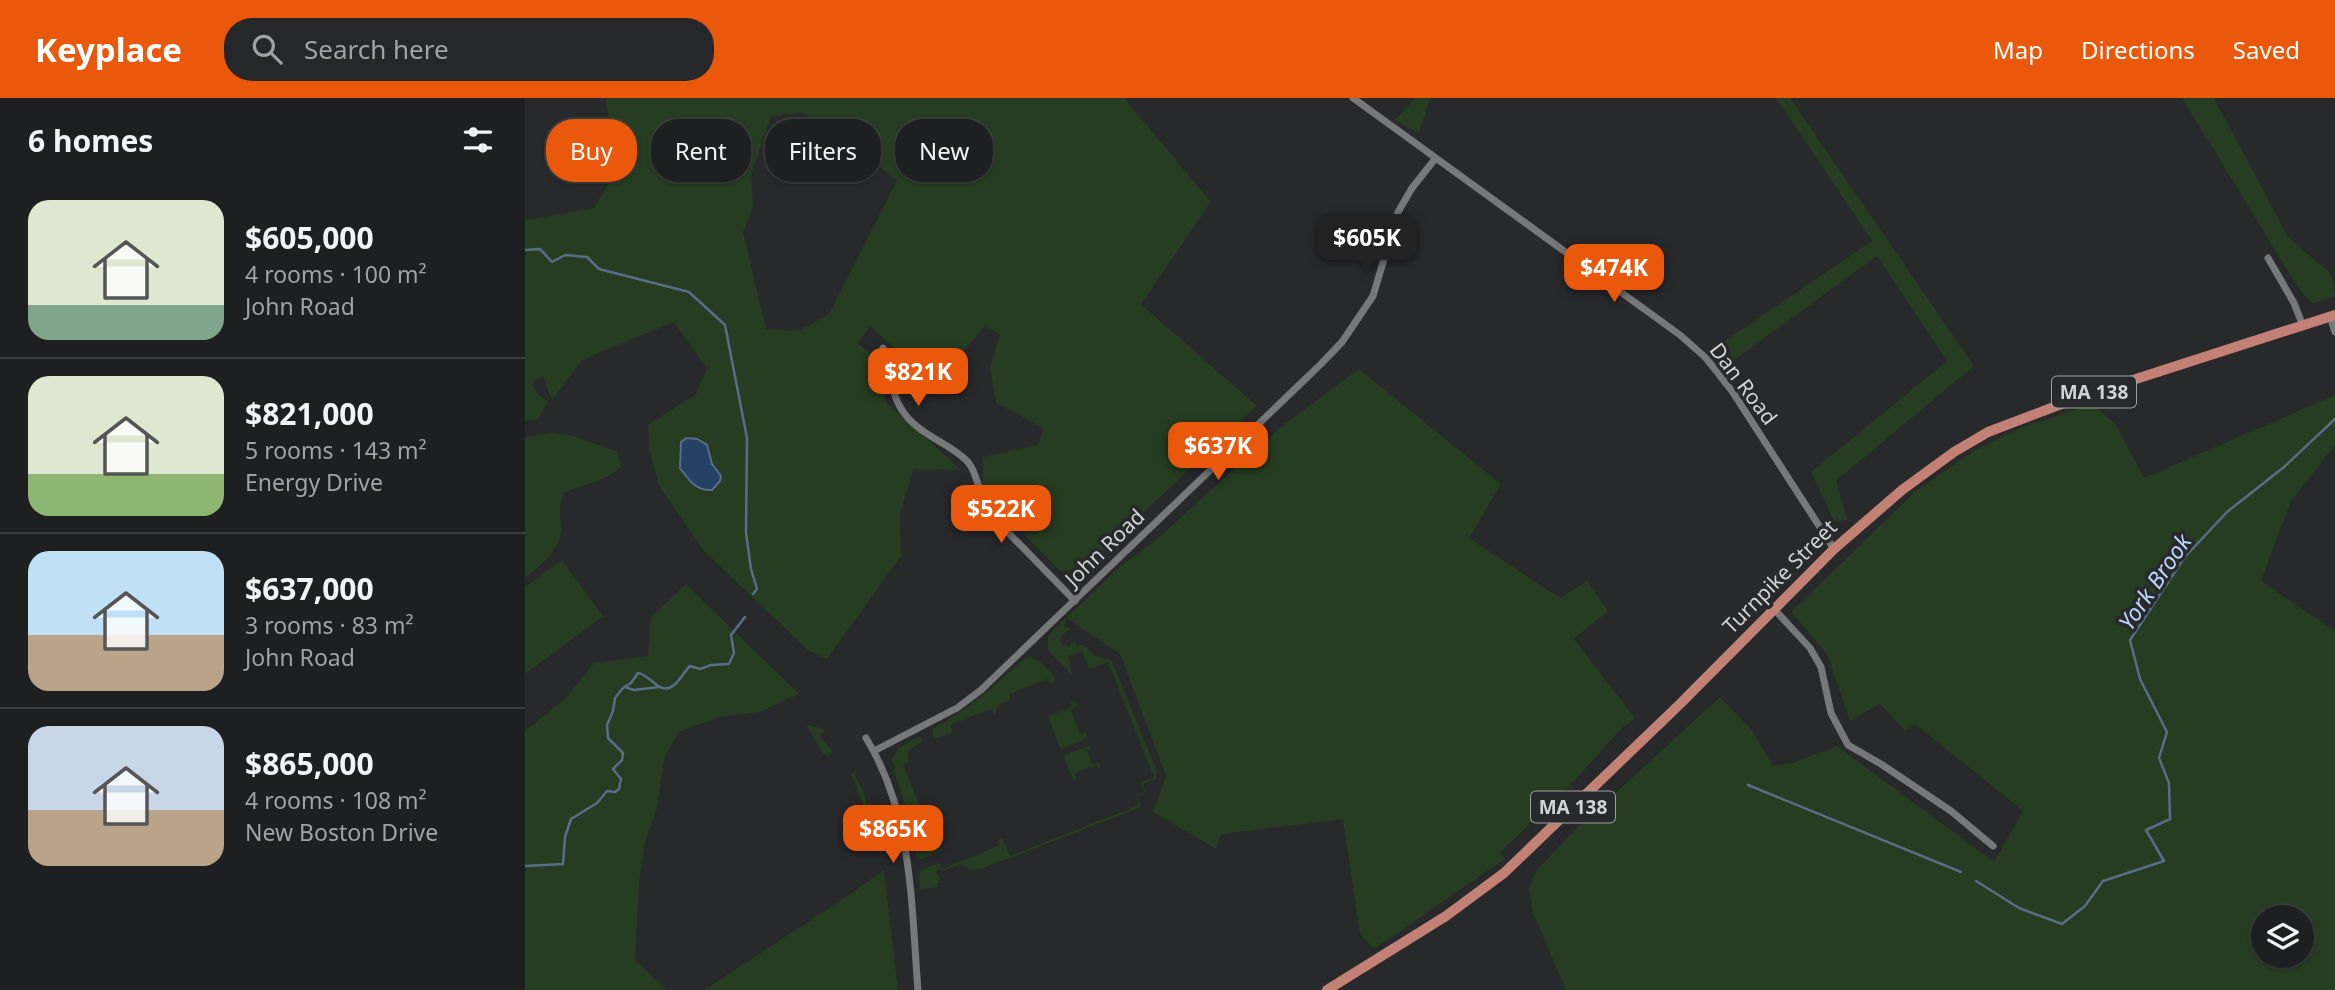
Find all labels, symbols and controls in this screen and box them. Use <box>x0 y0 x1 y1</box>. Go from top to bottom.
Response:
search box <box>224 18 714 81</box>
text: Keyplace <box>35 27 182 72</box>
icon: search <box>248 30 286 68</box>
text: Search here <box>304 31 449 67</box>
text: Map <box>1993 33 2043 66</box>
text: Directions <box>2081 33 2195 66</box>
text: Saved <box>2233 33 2300 66</box>
chip: Buy <box>546 119 637 182</box>
chip: Rent <box>651 119 751 182</box>
chip: Filters <box>765 119 881 182</box>
chip: New <box>895 119 993 182</box>
text: 6 homes <box>28 120 153 161</box>
icon: filters <box>459 121 497 159</box>
pin: $605K <box>1318 214 1416 274</box>
text: $605,000 <box>245 217 374 258</box>
text: $605K <box>1333 221 1401 253</box>
icon: home <box>84 228 168 312</box>
pin: $474K <box>1565 244 1663 304</box>
text: $474K <box>1580 251 1648 283</box>
text: 4 rooms · 100 m² <box>245 258 427 290</box>
text: John Road <box>245 290 355 322</box>
street label: Dan Road <box>1704 337 1784 430</box>
pin: $821K <box>869 348 967 408</box>
text: $821K <box>884 355 952 387</box>
road number: MA 138 <box>2052 376 2136 408</box>
text: $821,000 <box>245 393 374 434</box>
icon: home <box>84 404 168 488</box>
pin: $637K <box>1169 422 1267 482</box>
text: $637K <box>1184 429 1252 461</box>
text: 5 rooms · 143 m² <box>245 434 427 466</box>
text: Energy Drive <box>245 466 383 498</box>
pin: $522K <box>952 486 1050 545</box>
text: $522K <box>967 492 1035 524</box>
street label: John Road <box>1057 502 1150 594</box>
street label: Turnpike Street <box>1716 513 1843 639</box>
water label: York Brook <box>2110 526 2199 636</box>
text: $637,000 <box>245 568 374 609</box>
icon: home <box>84 579 168 663</box>
text: 3 rooms · 83 m² <box>245 609 414 641</box>
text: John Road <box>245 641 355 673</box>
text: $865,000 <box>245 743 374 784</box>
icon: home <box>84 754 168 838</box>
text: 4 rooms · 108 m² <box>245 784 427 816</box>
road number: MA 138 <box>1531 792 1615 822</box>
pin: $865K <box>844 806 942 865</box>
text: $865K <box>859 812 927 844</box>
text: New Boston Drive <box>245 816 438 848</box>
map controls <box>2251 905 2314 968</box>
button: layers <box>2251 905 2314 968</box>

